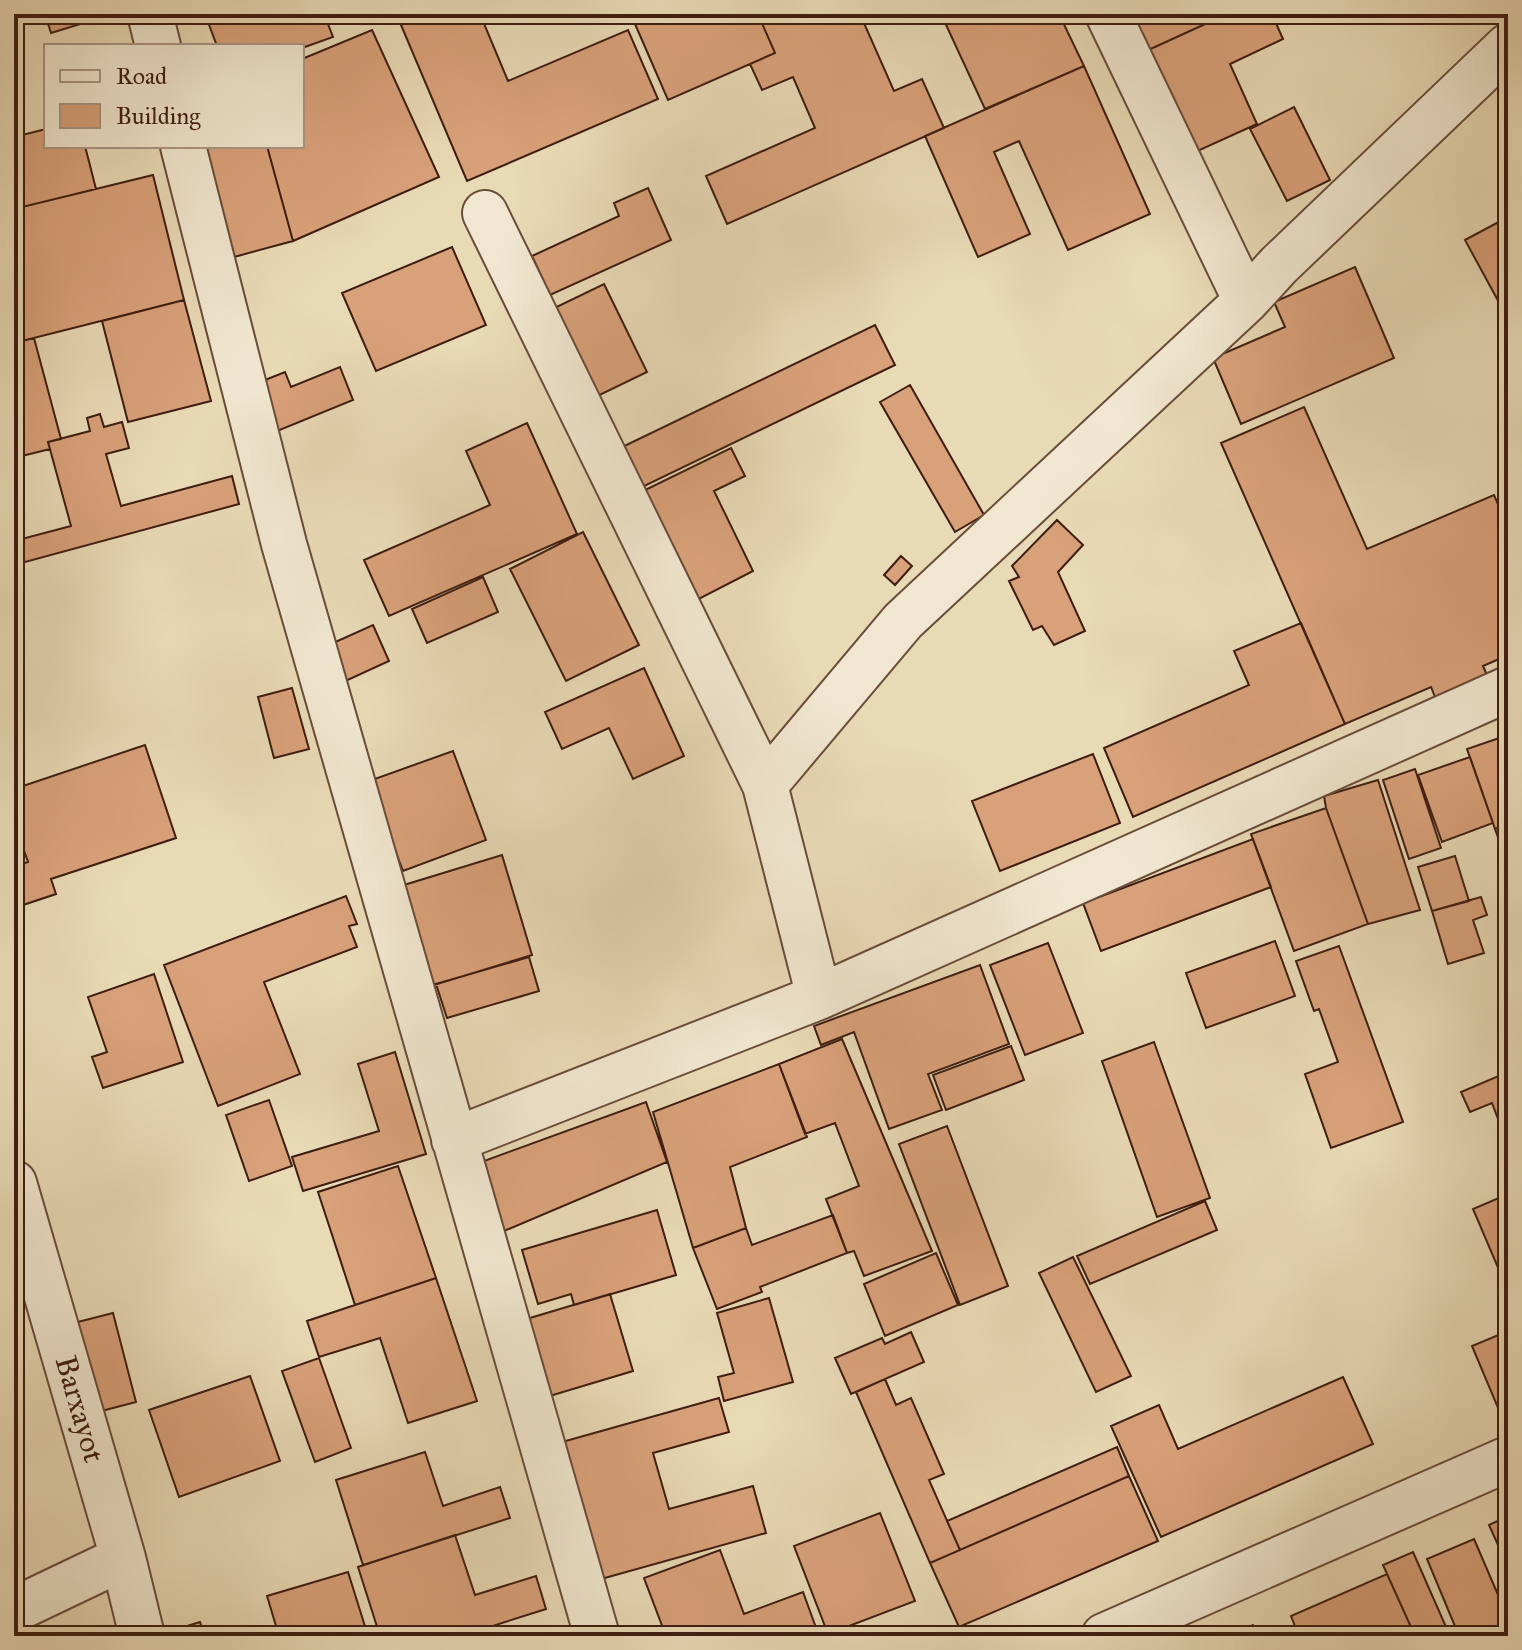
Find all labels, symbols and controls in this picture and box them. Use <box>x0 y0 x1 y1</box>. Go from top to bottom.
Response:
legend <box>44 44 304 148</box>
text: Road <box>116 61 167 91</box>
text: Building <box>116 101 201 131</box>
street label: Barxayot <box>48 1352 112 1467</box>

